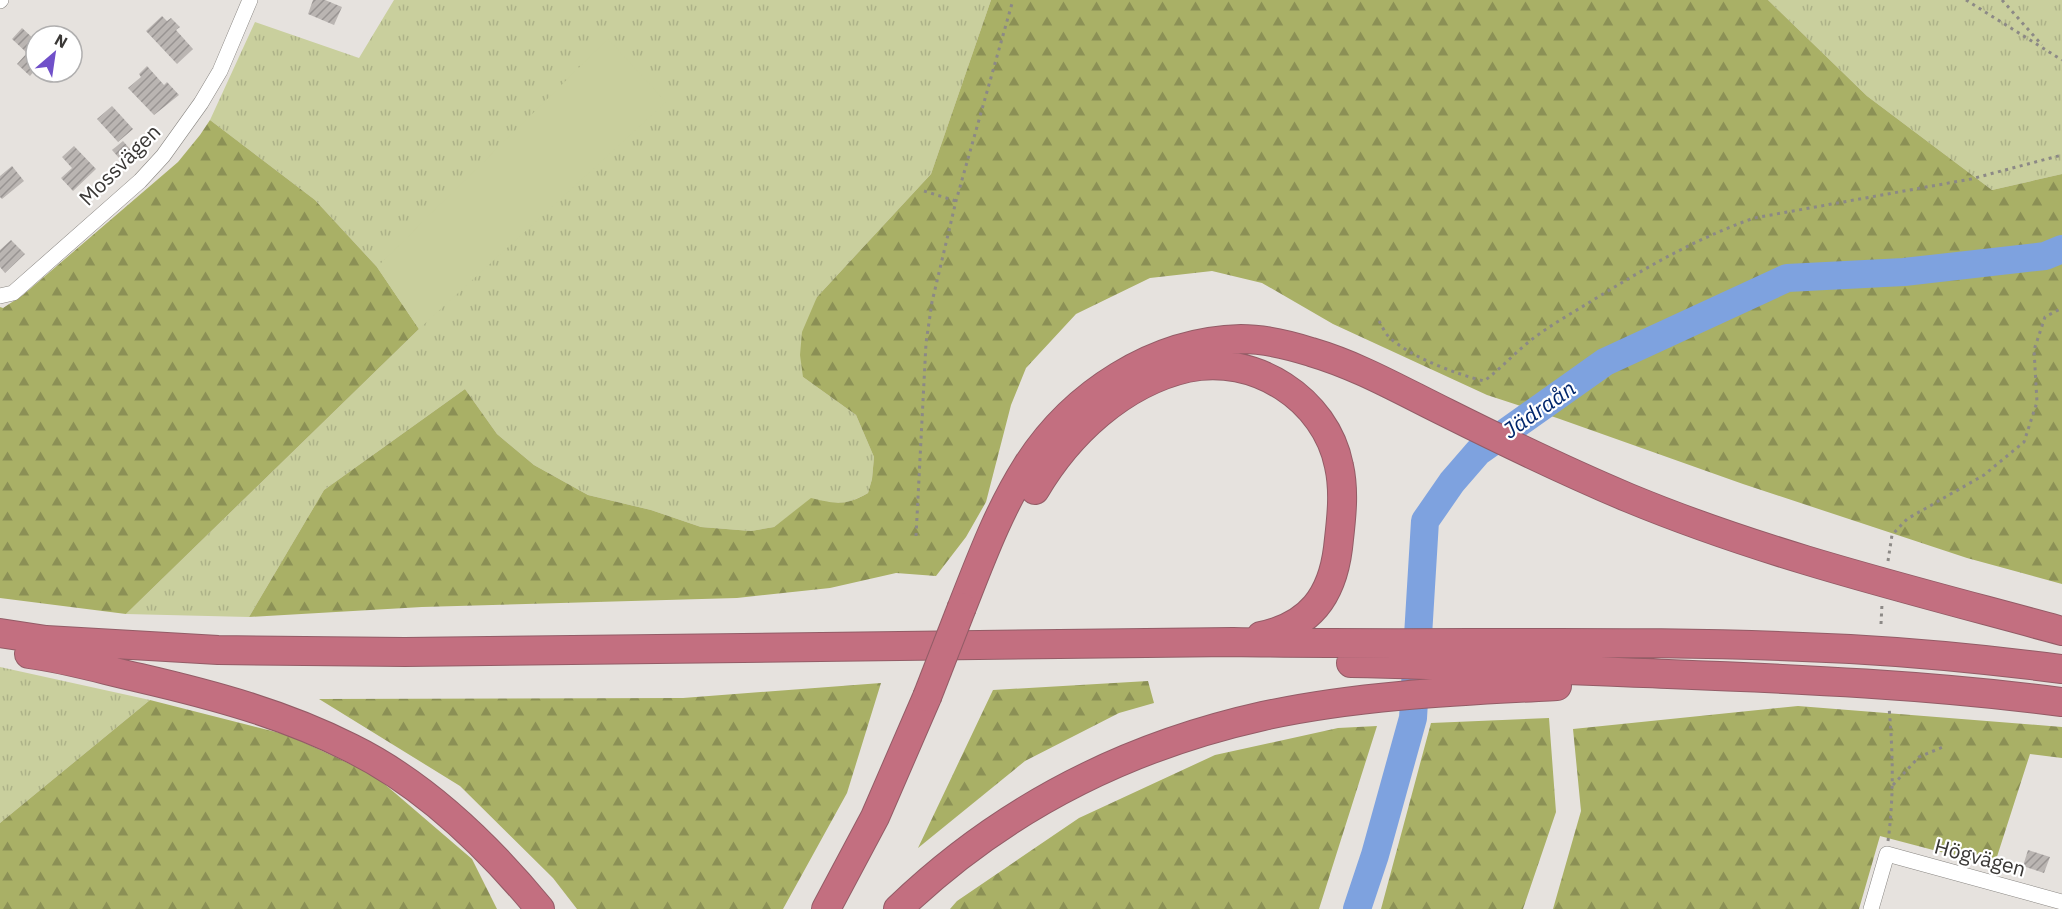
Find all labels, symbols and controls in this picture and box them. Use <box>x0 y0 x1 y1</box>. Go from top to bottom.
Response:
north arrow <box>24 24 84 84</box>
text: N <box>51 29 71 52</box>
street label: Mossvägen <box>72 117 166 211</box>
water label: Jädraån <box>1497 373 1581 444</box>
street label: Högvägen <box>1931 831 2029 883</box>

